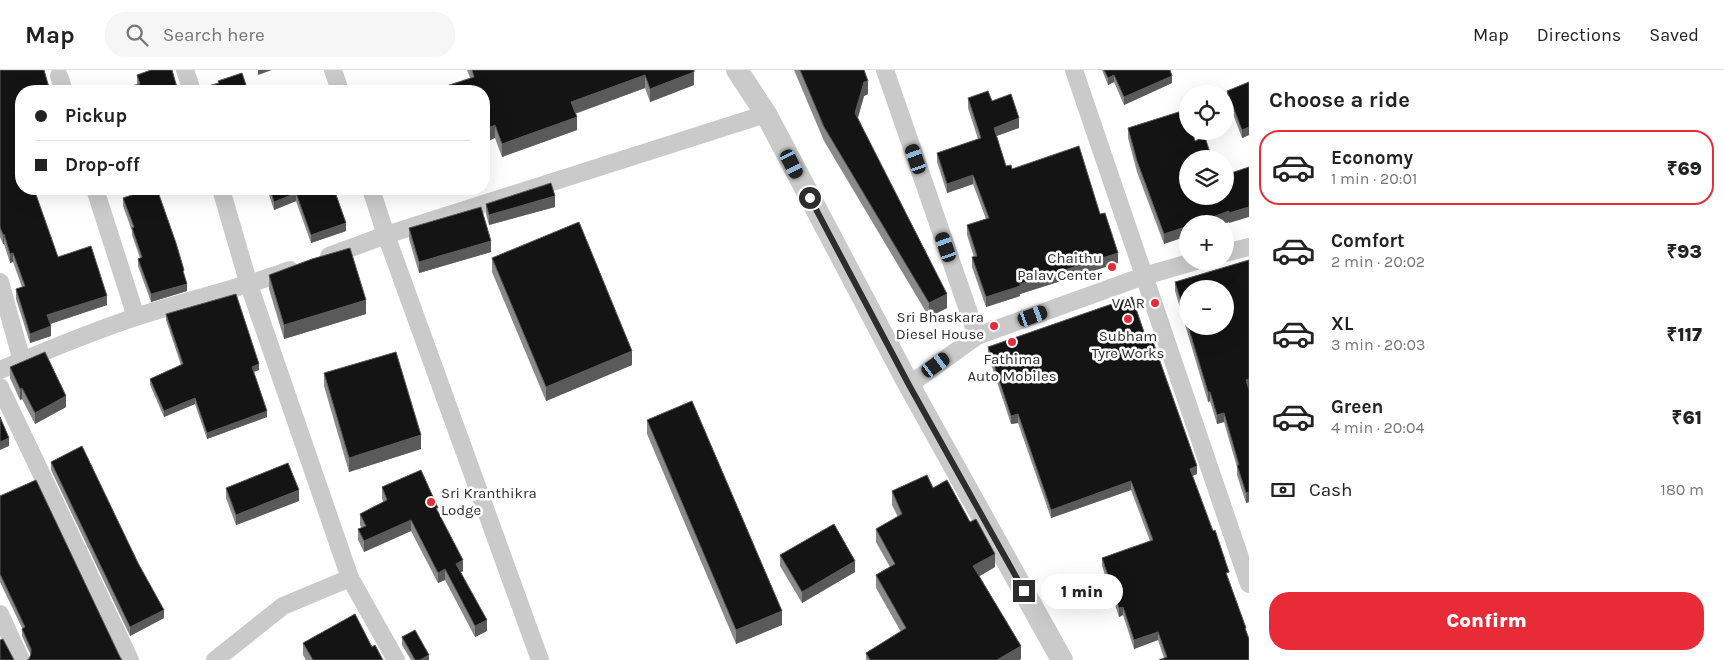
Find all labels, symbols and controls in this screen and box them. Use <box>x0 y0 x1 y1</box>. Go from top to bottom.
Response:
search box <box>105 12 455 57</box>
text: Map <box>25 21 75 49</box>
icon: search <box>123 21 151 49</box>
text: Search here <box>163 24 265 46</box>
text: Map <box>1473 24 1509 46</box>
text: Directions <box>1537 24 1621 46</box>
text: Saved <box>1649 24 1699 46</box>
map controls <box>1179 85 1234 335</box>
button: locate <box>1179 85 1234 140</box>
text: Choose a ride <box>1269 87 1410 113</box>
text: Pickup <box>65 105 127 127</box>
car <box>904 142 927 176</box>
icon: car <box>1271 145 1316 190</box>
car <box>778 147 805 181</box>
text: Economy <box>1331 147 1413 169</box>
button: layers <box>1179 150 1234 205</box>
text: Drop-off <box>65 154 140 176</box>
text: ₹69 <box>1667 158 1702 180</box>
text: 1 min · 20:01 <box>1331 169 1417 188</box>
route start <box>799 187 821 209</box>
button: + <box>1179 215 1234 270</box>
icon: car <box>1271 228 1316 273</box>
car <box>934 230 957 264</box>
text: Comfort <box>1331 230 1405 252</box>
text: ₹93 <box>1666 241 1702 263</box>
place label: Chaithu Palav Center <box>1017 249 1103 284</box>
text: 2 min · 20:02 <box>1331 252 1425 271</box>
marker: Chaithu Palav Center <box>1106 261 1118 273</box>
button: − <box>1179 280 1234 335</box>
place label: V A R <box>1112 294 1145 312</box>
marker: V A R <box>1149 297 1161 309</box>
car <box>1016 304 1049 328</box>
place label: Sri Bhaskara Diesel House <box>896 308 984 343</box>
icon: car <box>1271 311 1316 356</box>
marker: Subham Tyre Works <box>1122 313 1134 325</box>
text: XL <box>1331 313 1353 335</box>
marker: Sri Bhaskara Diesel House <box>988 320 1000 332</box>
text: ₹117 <box>1667 324 1702 346</box>
place label: Subham Tyre Works <box>1092 327 1164 362</box>
text: 3 min · 20:03 <box>1331 335 1426 354</box>
marker: Fathima Auto Mobiles <box>1006 336 1018 348</box>
car <box>919 350 952 380</box>
place label: Fathima Auto Mobiles <box>967 350 1057 385</box>
icon: car <box>1271 394 1316 439</box>
text: Green <box>1331 396 1383 418</box>
text: ₹61 <box>1672 407 1702 429</box>
text: 4 min · 20:04 <box>1331 418 1424 437</box>
icon: cash <box>1269 476 1297 504</box>
text: Cash <box>1309 479 1353 501</box>
text: 180 m <box>1661 480 1704 499</box>
place label: Sri Kranthikra Lodge <box>441 484 537 519</box>
marker: Sri Kranthikra Lodge <box>425 496 437 508</box>
callout: 1 min <box>1042 574 1124 608</box>
route end <box>1013 580 1035 602</box>
text: 1 min <box>1061 582 1103 601</box>
button: Confirm <box>1269 592 1704 650</box>

